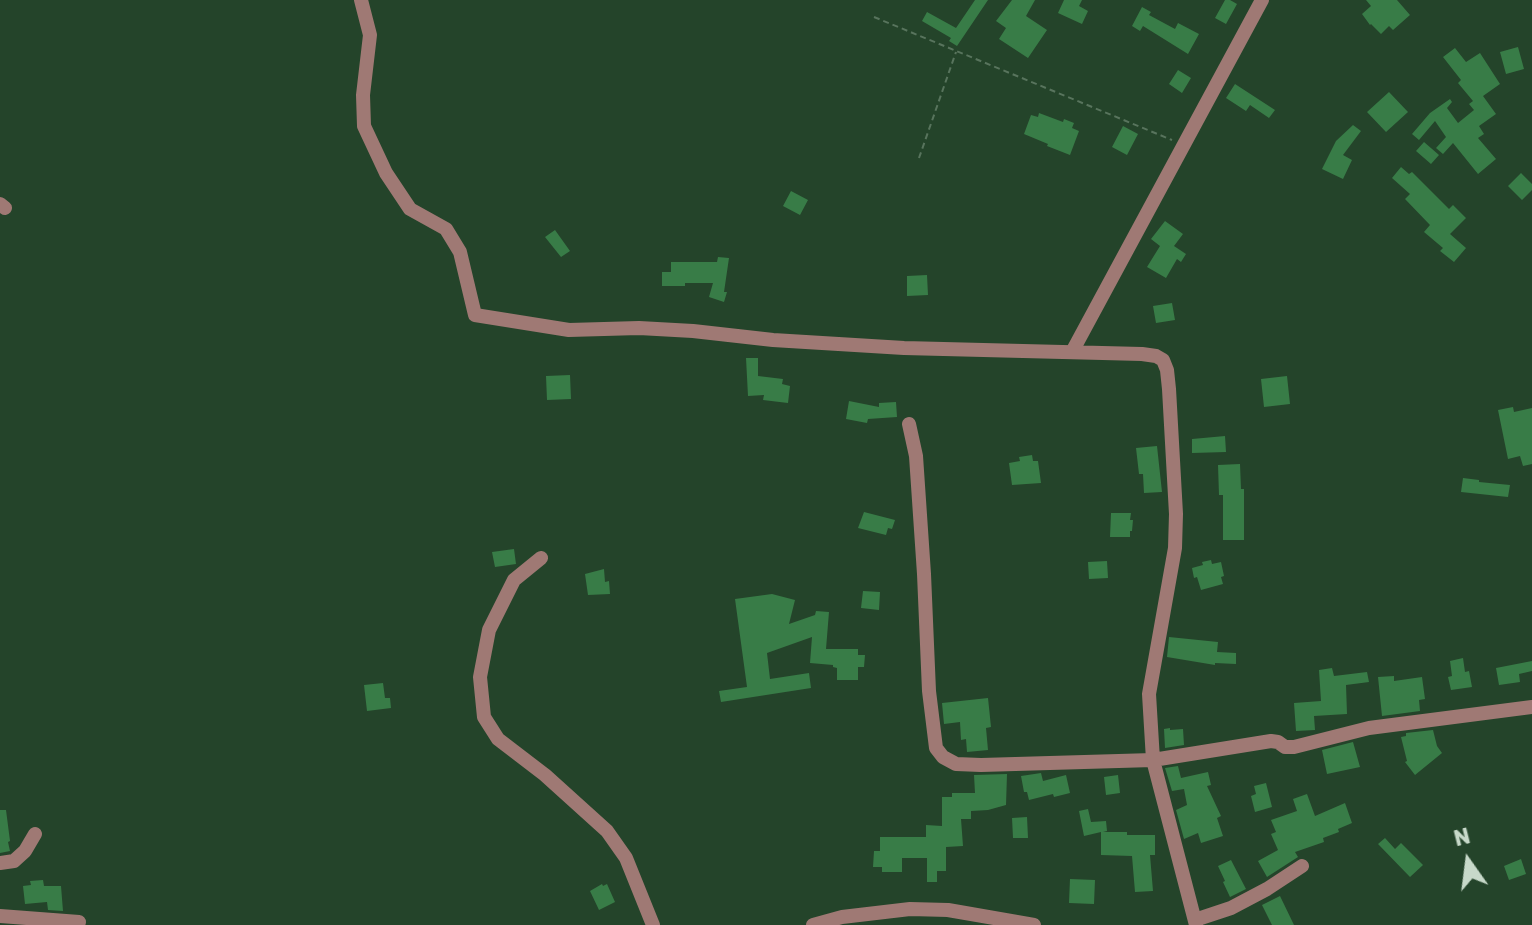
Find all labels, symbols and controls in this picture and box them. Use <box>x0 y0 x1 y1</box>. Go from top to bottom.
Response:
north arrow <box>1428 821 1508 901</box>
text: N <box>1451 822 1473 852</box>

